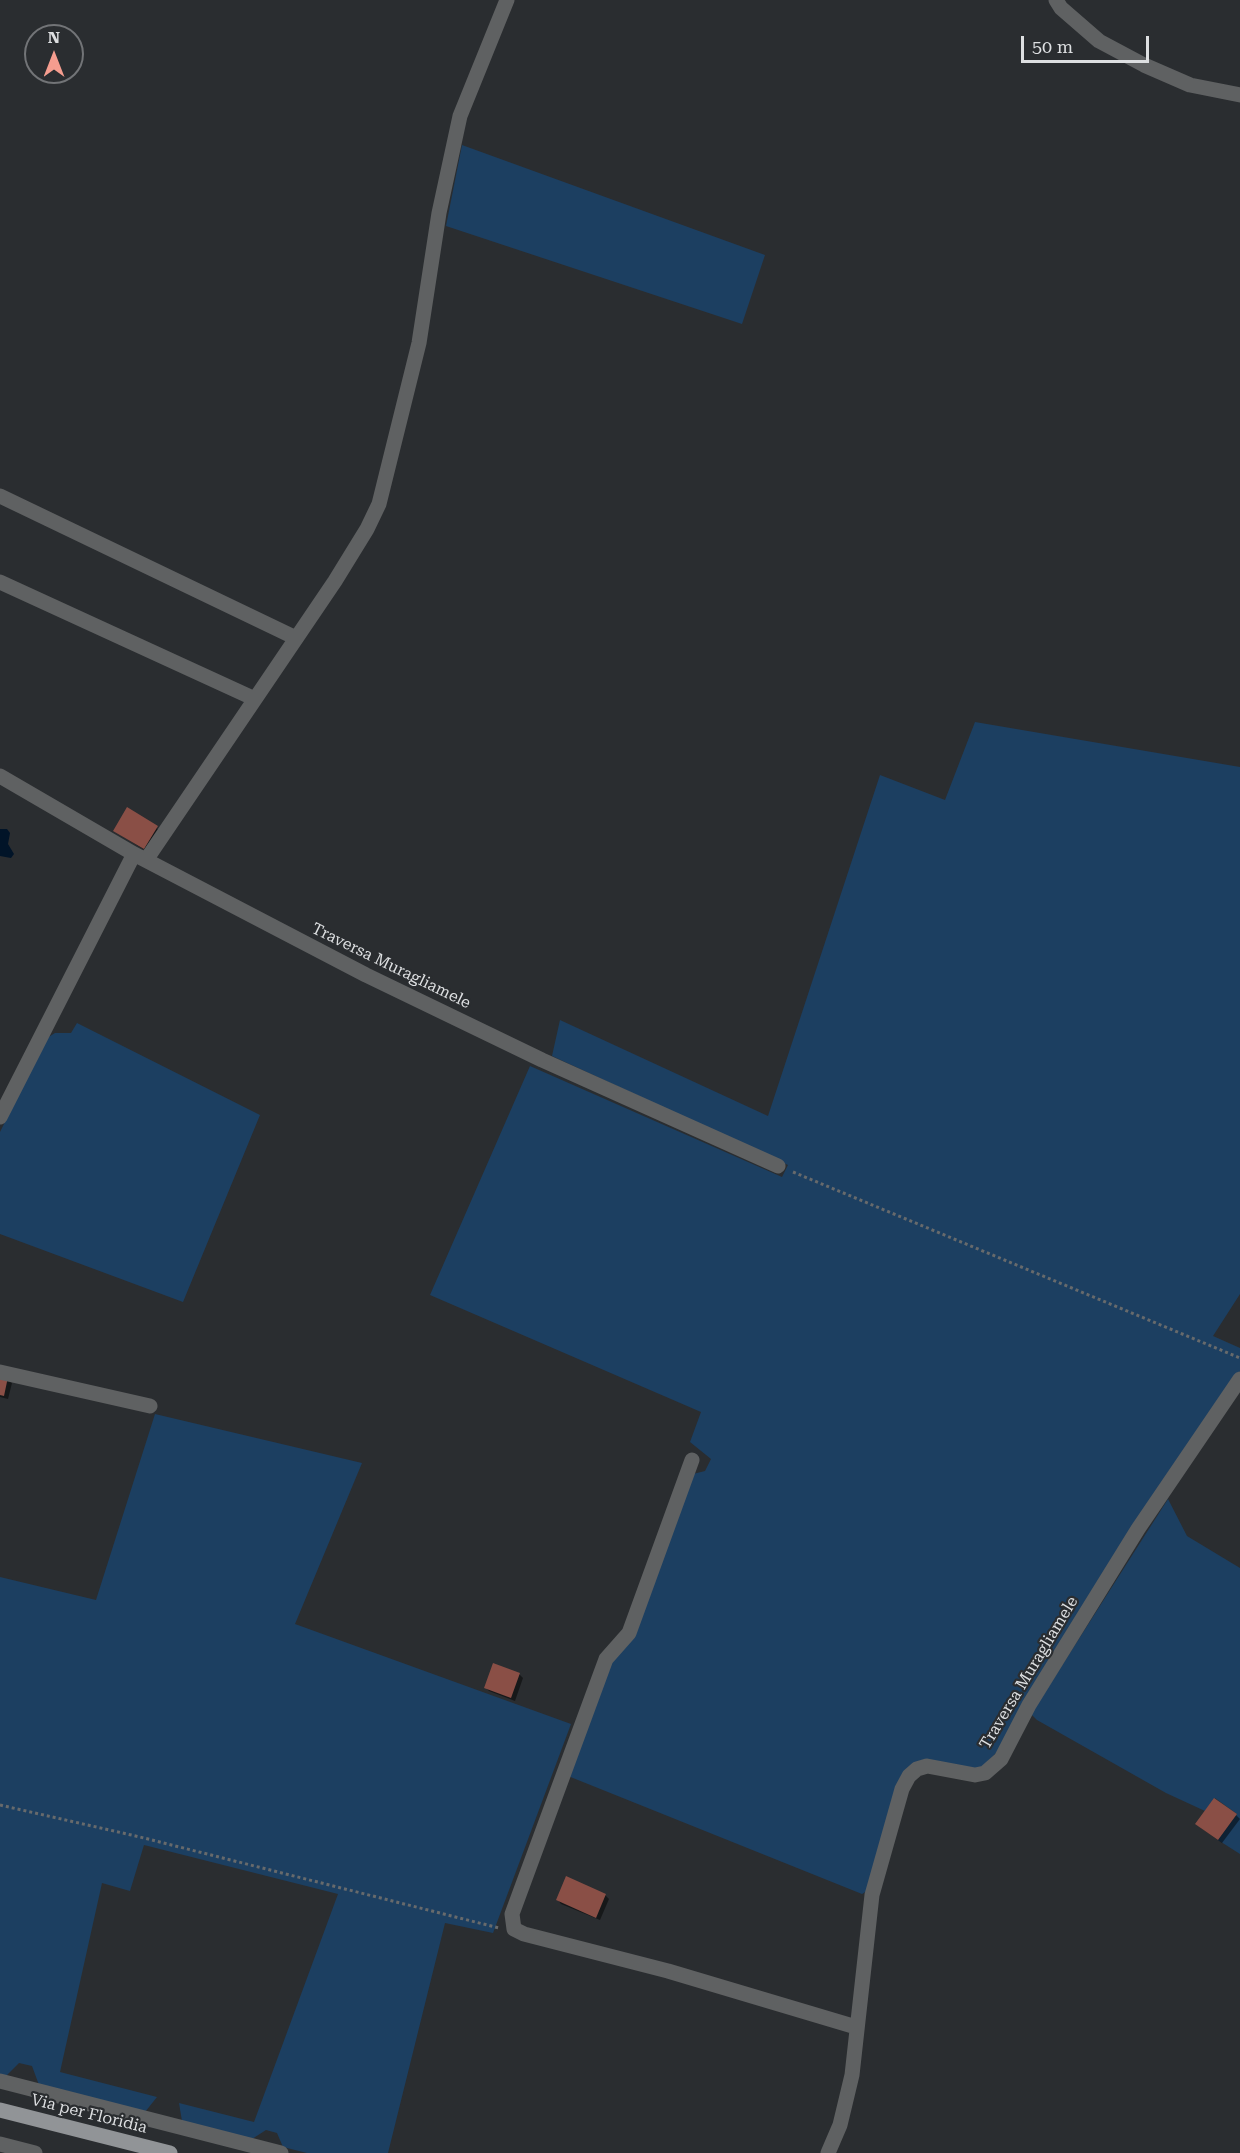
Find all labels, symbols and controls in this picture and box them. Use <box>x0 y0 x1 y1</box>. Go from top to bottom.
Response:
north arrow <box>24 24 84 84</box>
scale bar <box>1024 24 1152 62</box>
text: N <box>48 28 60 47</box>
text: 50 m <box>1032 36 1073 57</box>
street label: Traversa Muragliamele <box>308 919 474 1013</box>
street label: Traversa Muragliamele <box>976 1593 1082 1753</box>
street label: Via per Floridia <box>29 2090 149 2138</box>

